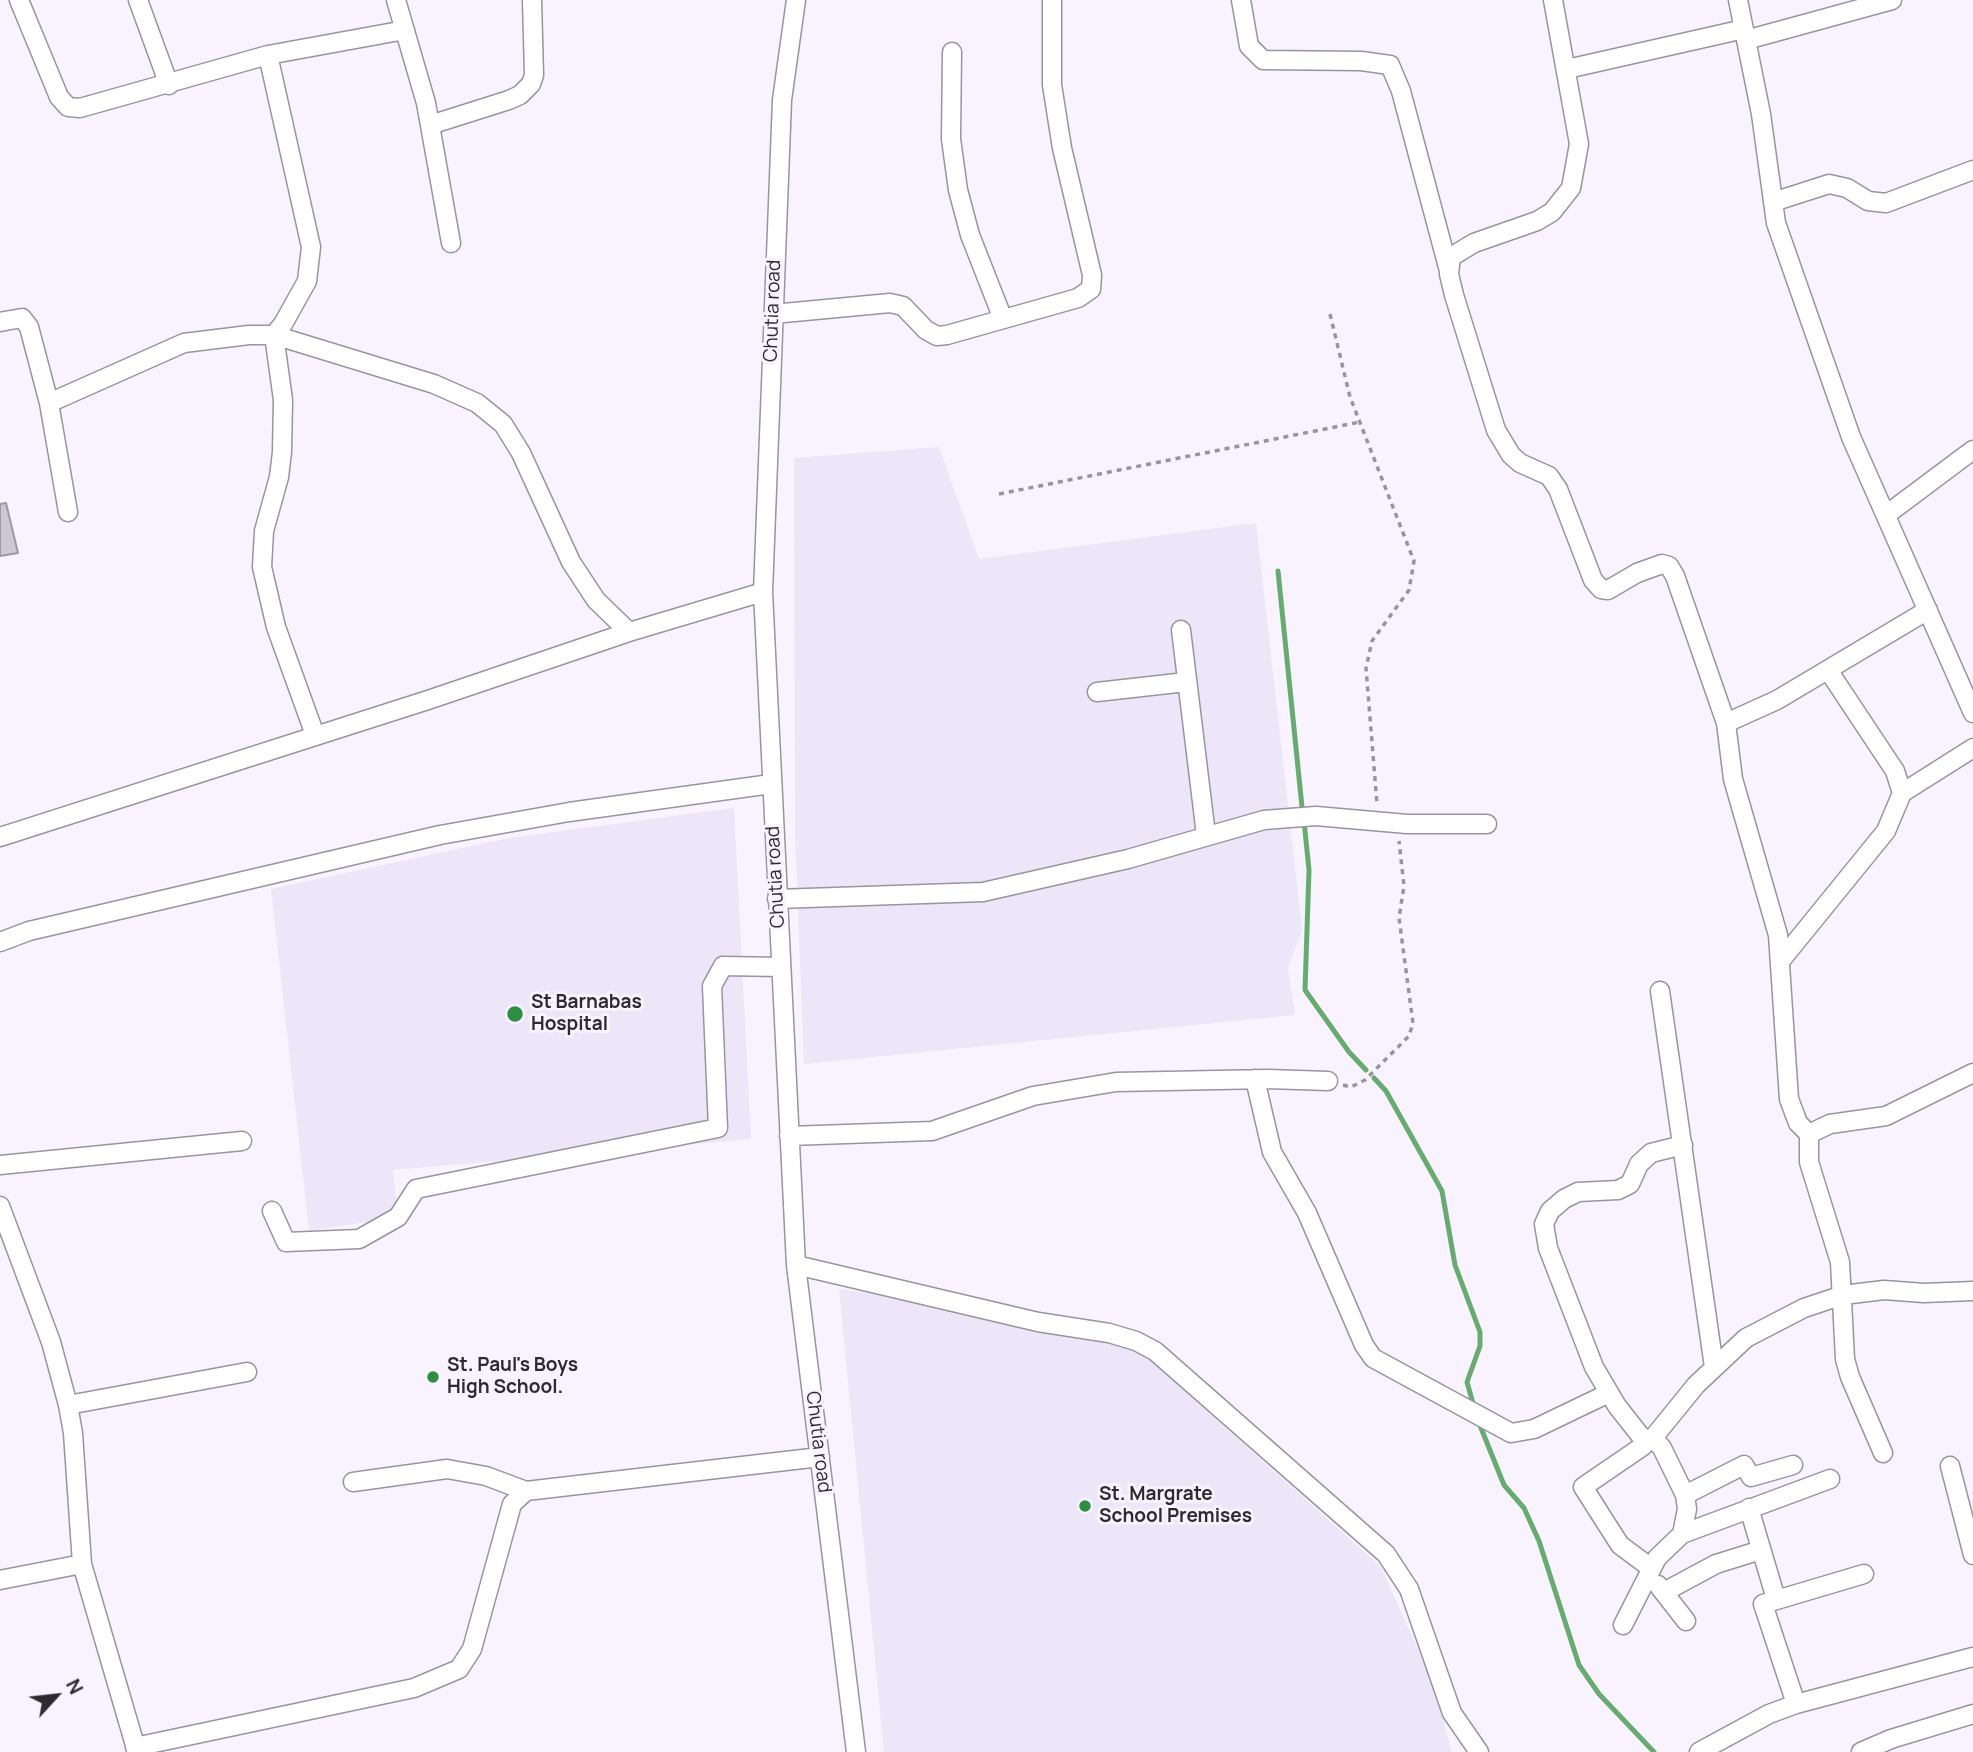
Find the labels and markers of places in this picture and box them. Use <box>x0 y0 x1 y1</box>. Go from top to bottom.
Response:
place label: St Barnabas Hospital <box>531 992 642 1036</box>
marker: St Barnabas Hospital <box>505 1004 525 1024</box>
place label: St. Paul's Boys High School. <box>447 1355 578 1399</box>
marker: St. Paul's Boys High School. <box>425 1369 441 1385</box>
place label: St. Margrate School Premises <box>1099 1484 1252 1528</box>
marker: St. Margrate School Premises <box>1077 1498 1093 1514</box>

